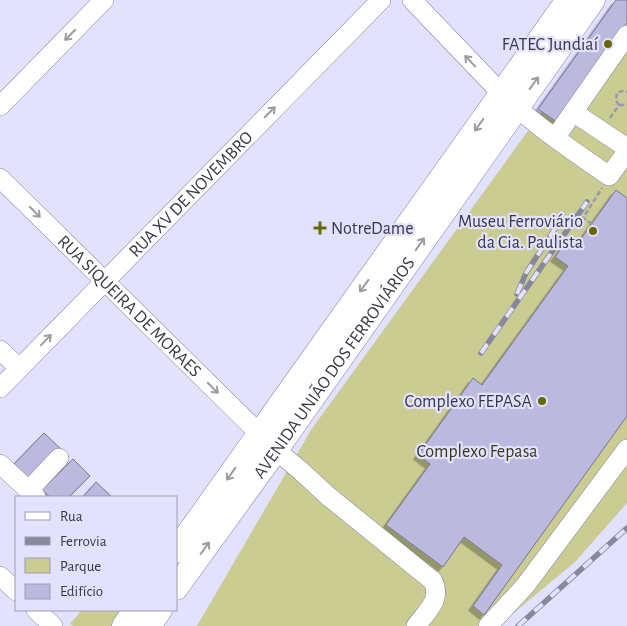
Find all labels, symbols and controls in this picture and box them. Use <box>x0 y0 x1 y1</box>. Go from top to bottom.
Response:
one-way arrow <box>64 29 76 41</box>
place label: FATEC Jundiaí <box>502 36 599 54</box>
marker: FATEC Jundiaí <box>602 38 614 50</box>
one-way arrow <box>464 54 476 67</box>
one-way arrow <box>529 76 539 90</box>
one-way arrow <box>264 106 277 118</box>
one-way arrow <box>474 118 484 132</box>
street label: RUA XV DE NOVEMBRO <box>126 128 257 261</box>
one-way arrow <box>28 206 41 218</box>
place label: Museu Ferroviário da Cia. Paulista <box>458 213 583 252</box>
place label: NotreDame <box>331 220 414 238</box>
marker: NotreDame <box>313 221 327 235</box>
marker: Museu Ferroviário da Cia. Paulista <box>587 225 599 237</box>
street label: RUA SIQUEIRA DE MORAES <box>54 232 204 381</box>
one-way arrow <box>415 238 425 252</box>
street label: AVENIDA UNIÃO DOS FERROVIÁRIOS <box>251 255 419 482</box>
one-way arrow <box>359 279 369 293</box>
one-way arrow <box>40 334 52 347</box>
one-way arrow <box>206 382 219 394</box>
place label: Complexo FEPASA <box>404 393 533 411</box>
marker: Complexo FEPASA <box>536 395 548 407</box>
park label: Complexo Fepasa <box>416 443 538 461</box>
one-way arrow <box>226 466 236 480</box>
legend <box>15 496 178 611</box>
text: Rua <box>60 509 83 524</box>
text: Ferrovia <box>60 534 107 549</box>
one-way arrow <box>200 541 210 555</box>
text: Parque <box>60 559 101 574</box>
text: Edifício <box>60 584 103 599</box>

